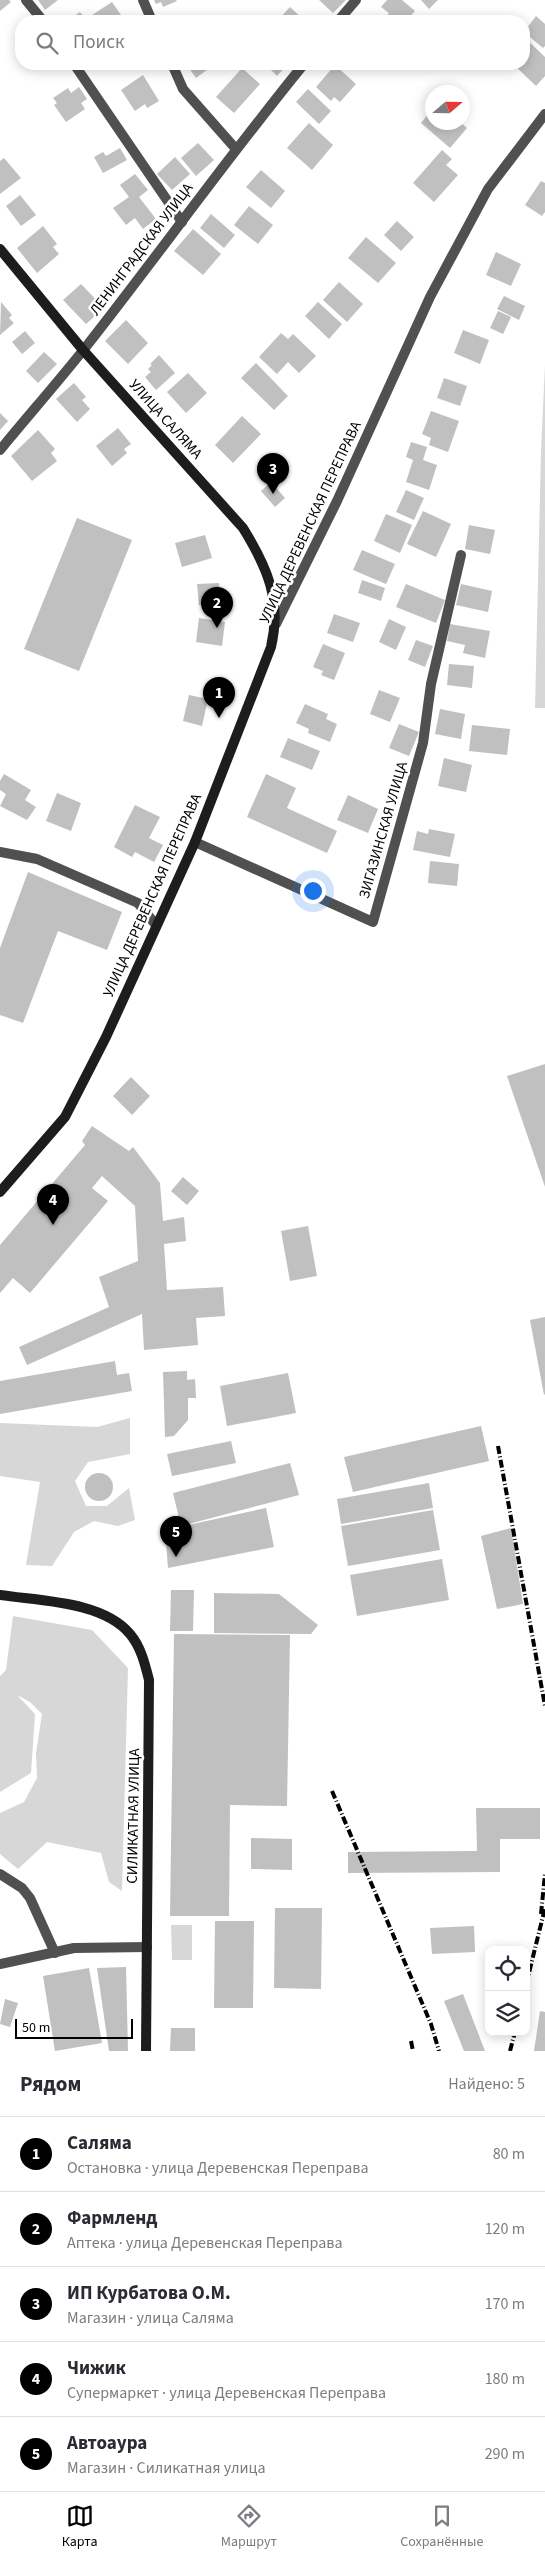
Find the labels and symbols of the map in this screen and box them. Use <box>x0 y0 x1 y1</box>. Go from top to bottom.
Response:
north arrow <box>425 85 470 130</box>
street label: ЛЕНИНГРАДСКАЯ УЛИЦА <box>85 178 199 320</box>
street label: УЛИЦА САЛЯМА <box>124 375 208 464</box>
street label: УЛИЦА ДЕРЕВЕНСКАЯ ПЕРЕПРАВА <box>254 417 367 627</box>
pin: 3 <box>257 453 289 494</box>
pin: 2 <box>201 587 233 628</box>
pin: 1 <box>203 677 235 718</box>
street label: ЗИГАЗИНСКАЯ УЛИЦА <box>354 758 413 901</box>
street label: УЛИЦА ДЕРЕВЕНСКАЯ ПЕРЕПРАВА <box>98 789 207 1000</box>
your location <box>300 878 326 904</box>
pin: 4 <box>37 1184 69 1225</box>
pin: 5 <box>160 1516 192 1557</box>
street label: СИЛИКАТНАЯ УЛИЦА <box>122 1747 145 1884</box>
scale bar <box>15 2016 132 2039</box>

